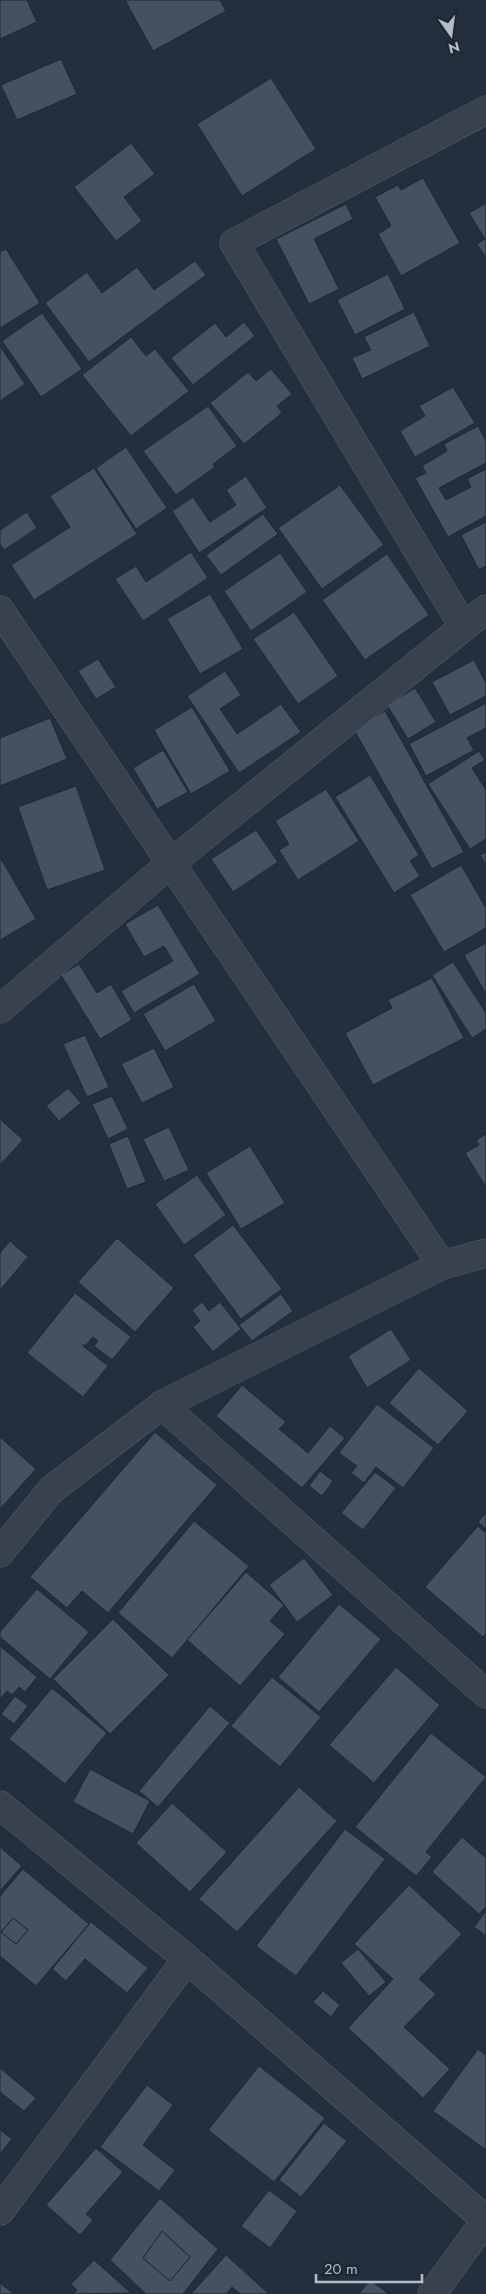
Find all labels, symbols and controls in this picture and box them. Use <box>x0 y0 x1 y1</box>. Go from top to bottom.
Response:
north arrow <box>426 10 476 60</box>
text: N <box>446 37 462 59</box>
scale bar <box>316 2252 422 2284</box>
text: 20 m <box>324 2258 358 2280</box>

